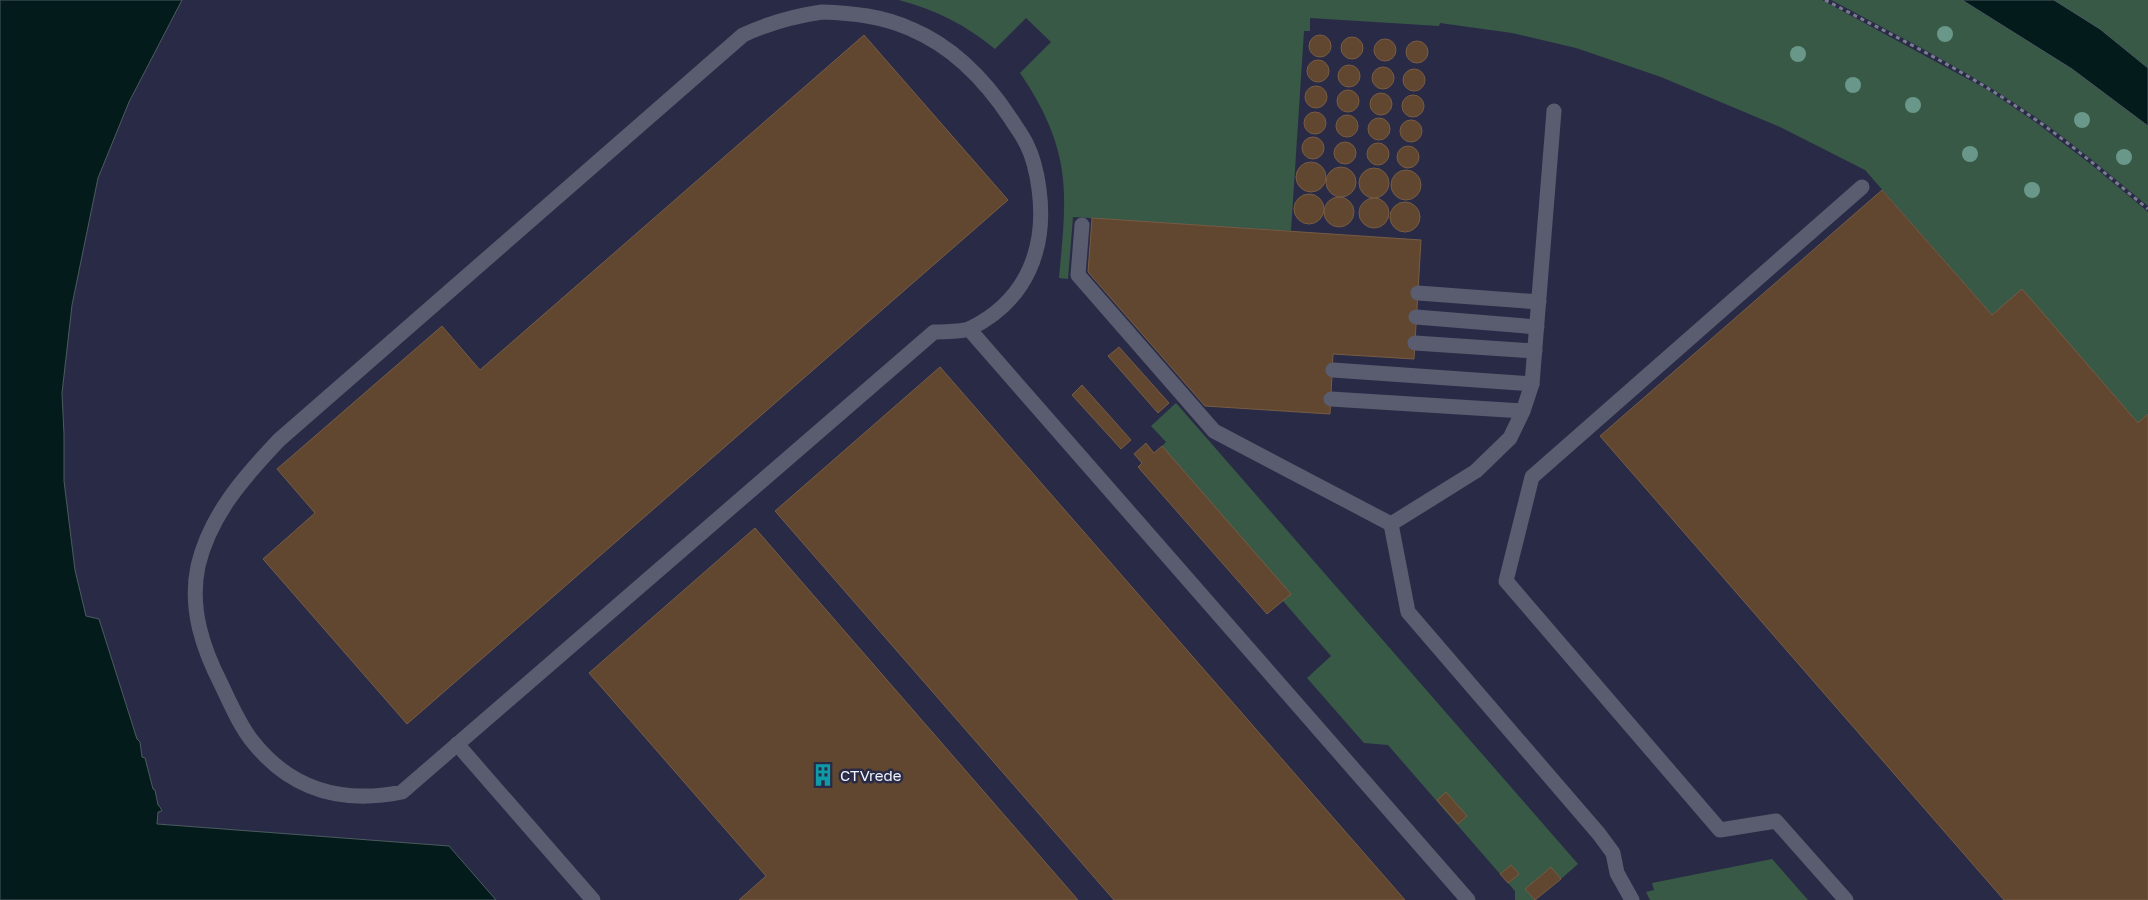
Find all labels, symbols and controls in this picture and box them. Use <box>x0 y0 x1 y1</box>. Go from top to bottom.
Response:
building icon: CTVrede <box>810 762 836 788</box>
place label: CTVrede <box>840 766 902 784</box>

